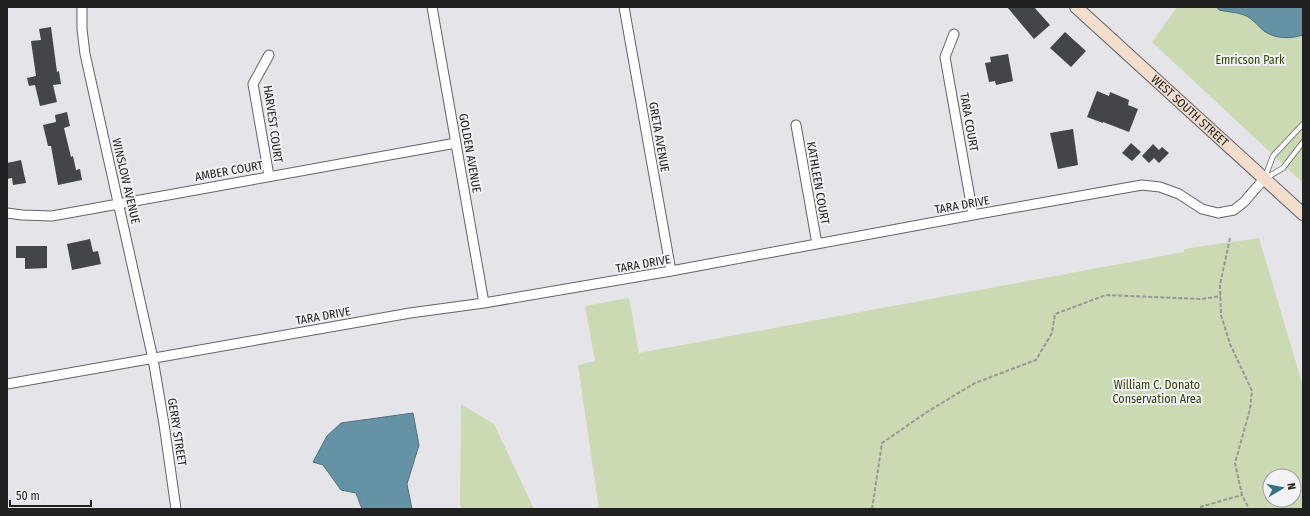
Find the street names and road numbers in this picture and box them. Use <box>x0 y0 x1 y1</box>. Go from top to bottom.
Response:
street label: WEST SOUTH STREET <box>1148 72 1232 150</box>
street label: HARVEST COURT <box>261 84 285 164</box>
street label: TARA COURT <box>957 92 981 153</box>
street label: GRETA AVENUE <box>646 101 672 174</box>
street label: GOLDEN AVENUE <box>456 112 484 194</box>
street label: WINSLOW AVENUE <box>109 137 143 225</box>
street label: KATHLEEN COURT <box>804 140 832 226</box>
street label: AMBER COURT <box>194 158 264 184</box>
street label: TARA DRIVE <box>934 193 991 217</box>
street label: TARA DRIVE <box>615 252 672 276</box>
street label: TARA DRIVE <box>295 304 352 328</box>
street label: GERRY STREET <box>165 397 189 467</box>

